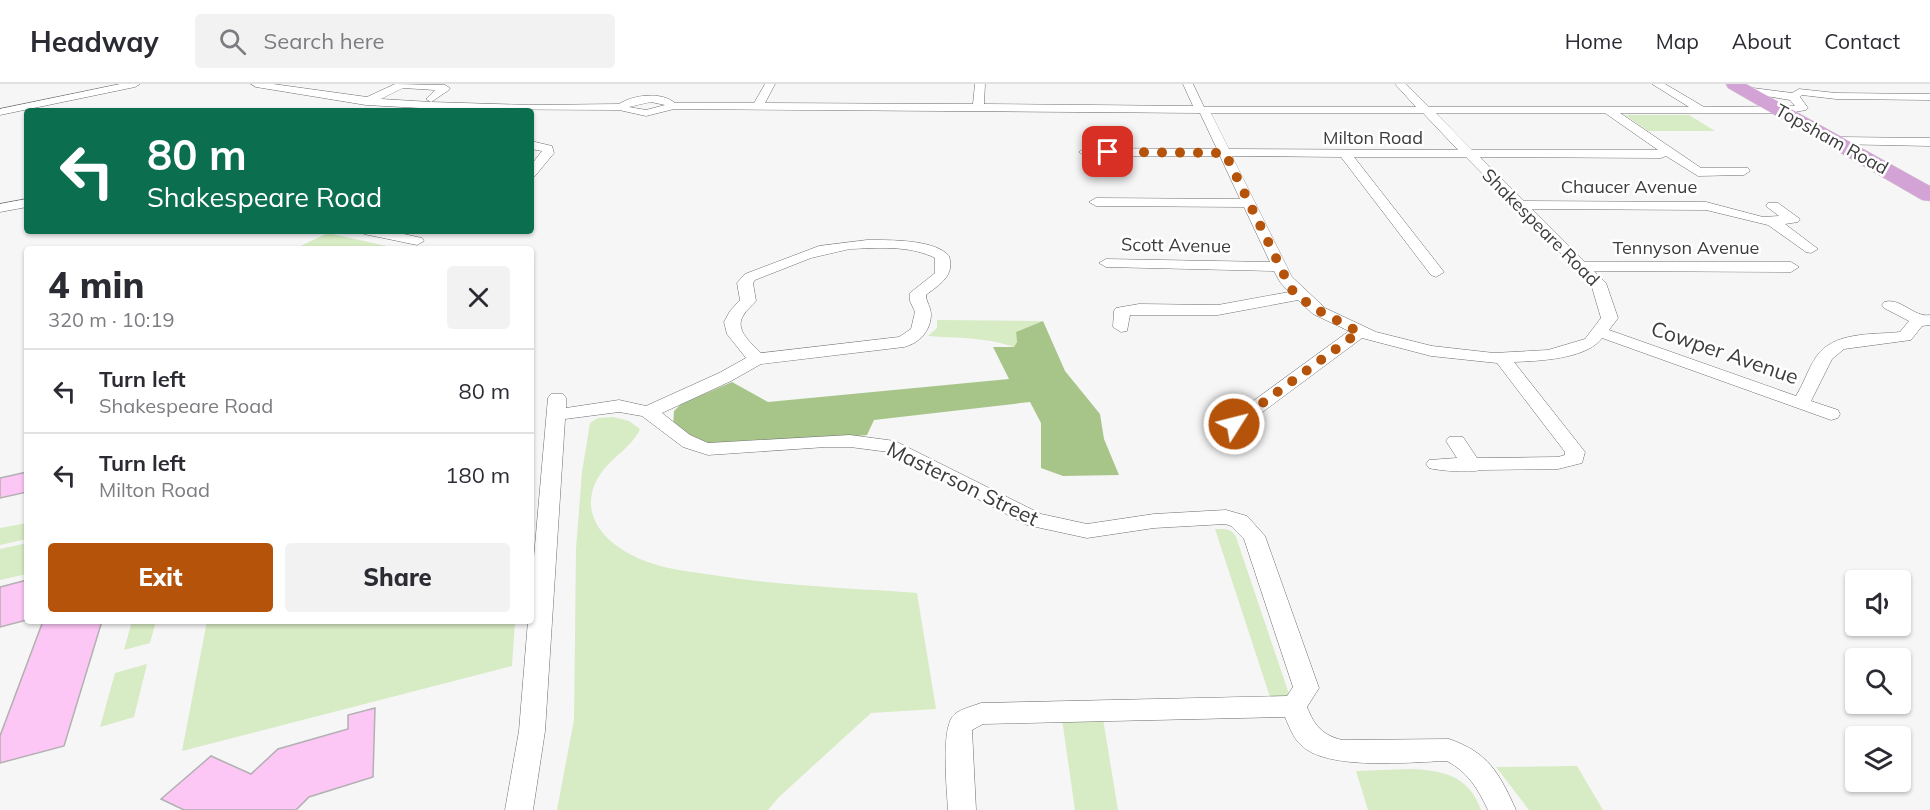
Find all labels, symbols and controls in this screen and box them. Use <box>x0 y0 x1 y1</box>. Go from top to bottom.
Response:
search box <box>195 14 615 68</box>
text: Headway <box>30 24 159 59</box>
icon: search <box>216 25 249 58</box>
text: Search here <box>264 27 385 55</box>
text: Home <box>1565 28 1623 54</box>
text: Map <box>1656 28 1699 54</box>
text: About <box>1732 28 1791 54</box>
text: Contact <box>1824 28 1900 54</box>
street label: Topsham Road <box>1772 99 1892 179</box>
pin <box>1082 126 1133 177</box>
street label: Milton Road <box>1323 126 1423 149</box>
text: 80 m <box>147 128 247 181</box>
icon: left <box>48 132 126 210</box>
icon: arrive <box>1091 135 1124 168</box>
street label: Shakespeare Road <box>1477 163 1605 291</box>
street label: Chaucer Avenue <box>1561 175 1697 198</box>
text: Shakespeare Road <box>147 180 382 214</box>
street label: Scott Avenue <box>1121 233 1231 257</box>
street label: Tennyson Avenue <box>1613 236 1759 259</box>
text: 4 min <box>48 262 144 307</box>
button: close <box>447 266 510 329</box>
text: 320 m · 10:19 <box>48 307 174 332</box>
street label: Cowper Avenue <box>1648 315 1802 389</box>
text: Turn left <box>99 365 186 393</box>
icon: left <box>48 375 81 408</box>
text: 80 m <box>459 377 510 405</box>
position arrow <box>1202 392 1266 456</box>
text: Shakespeare Road <box>99 393 273 418</box>
street label: Masterson Street <box>883 435 1043 531</box>
text: Turn left <box>99 449 186 477</box>
icon: left <box>48 459 81 492</box>
text: 180 m <box>445 461 510 489</box>
text: Milton Road <box>99 477 210 502</box>
button: Exit <box>48 543 273 612</box>
button: Share <box>285 543 510 612</box>
map controls <box>1845 570 1911 792</box>
button: sound <box>1845 570 1911 636</box>
button: search <box>1845 648 1911 714</box>
button: layers <box>1845 726 1911 792</box>

